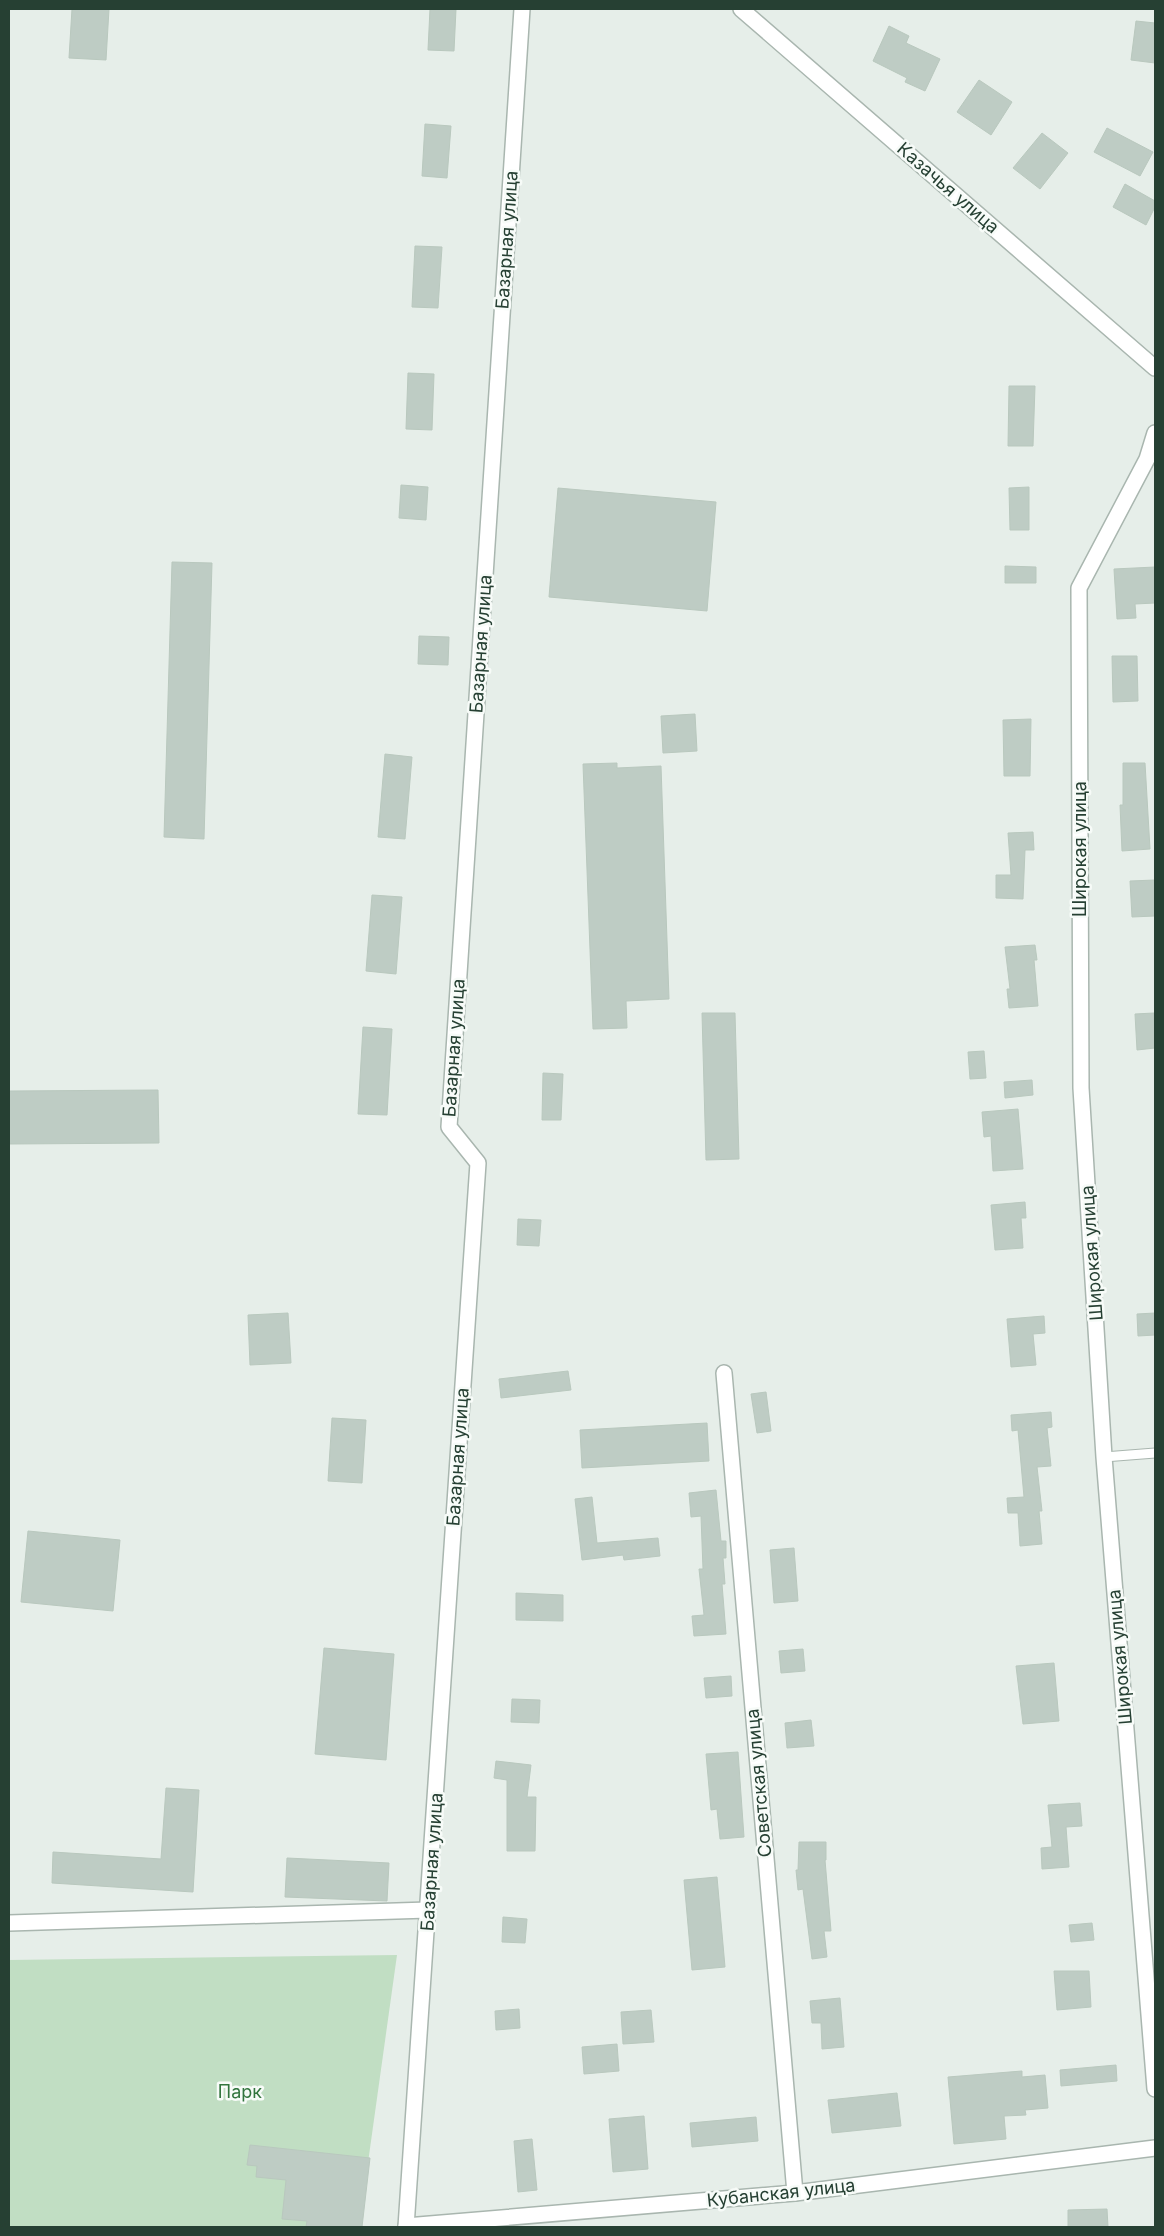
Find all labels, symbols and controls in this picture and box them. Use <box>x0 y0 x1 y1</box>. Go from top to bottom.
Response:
street label: Казачья улица <box>893 138 1003 237</box>
street label: Базарная улица <box>491 170 522 310</box>
street label: Базарная улица <box>465 574 496 714</box>
street label: Широкая улица <box>1069 781 1090 917</box>
street label: Базарная улица <box>438 978 469 1118</box>
street label: Широкая улица <box>1076 1185 1107 1321</box>
street label: Базарная улица <box>442 1387 473 1527</box>
street label: Широкая улица <box>1103 1589 1136 1726</box>
street label: Советская улица <box>742 1708 775 1858</box>
street label: Базарная улица <box>416 1792 447 1932</box>
park label: Парк <box>218 2081 262 2102</box>
street label: Кубанская улица <box>706 2174 856 2211</box>

